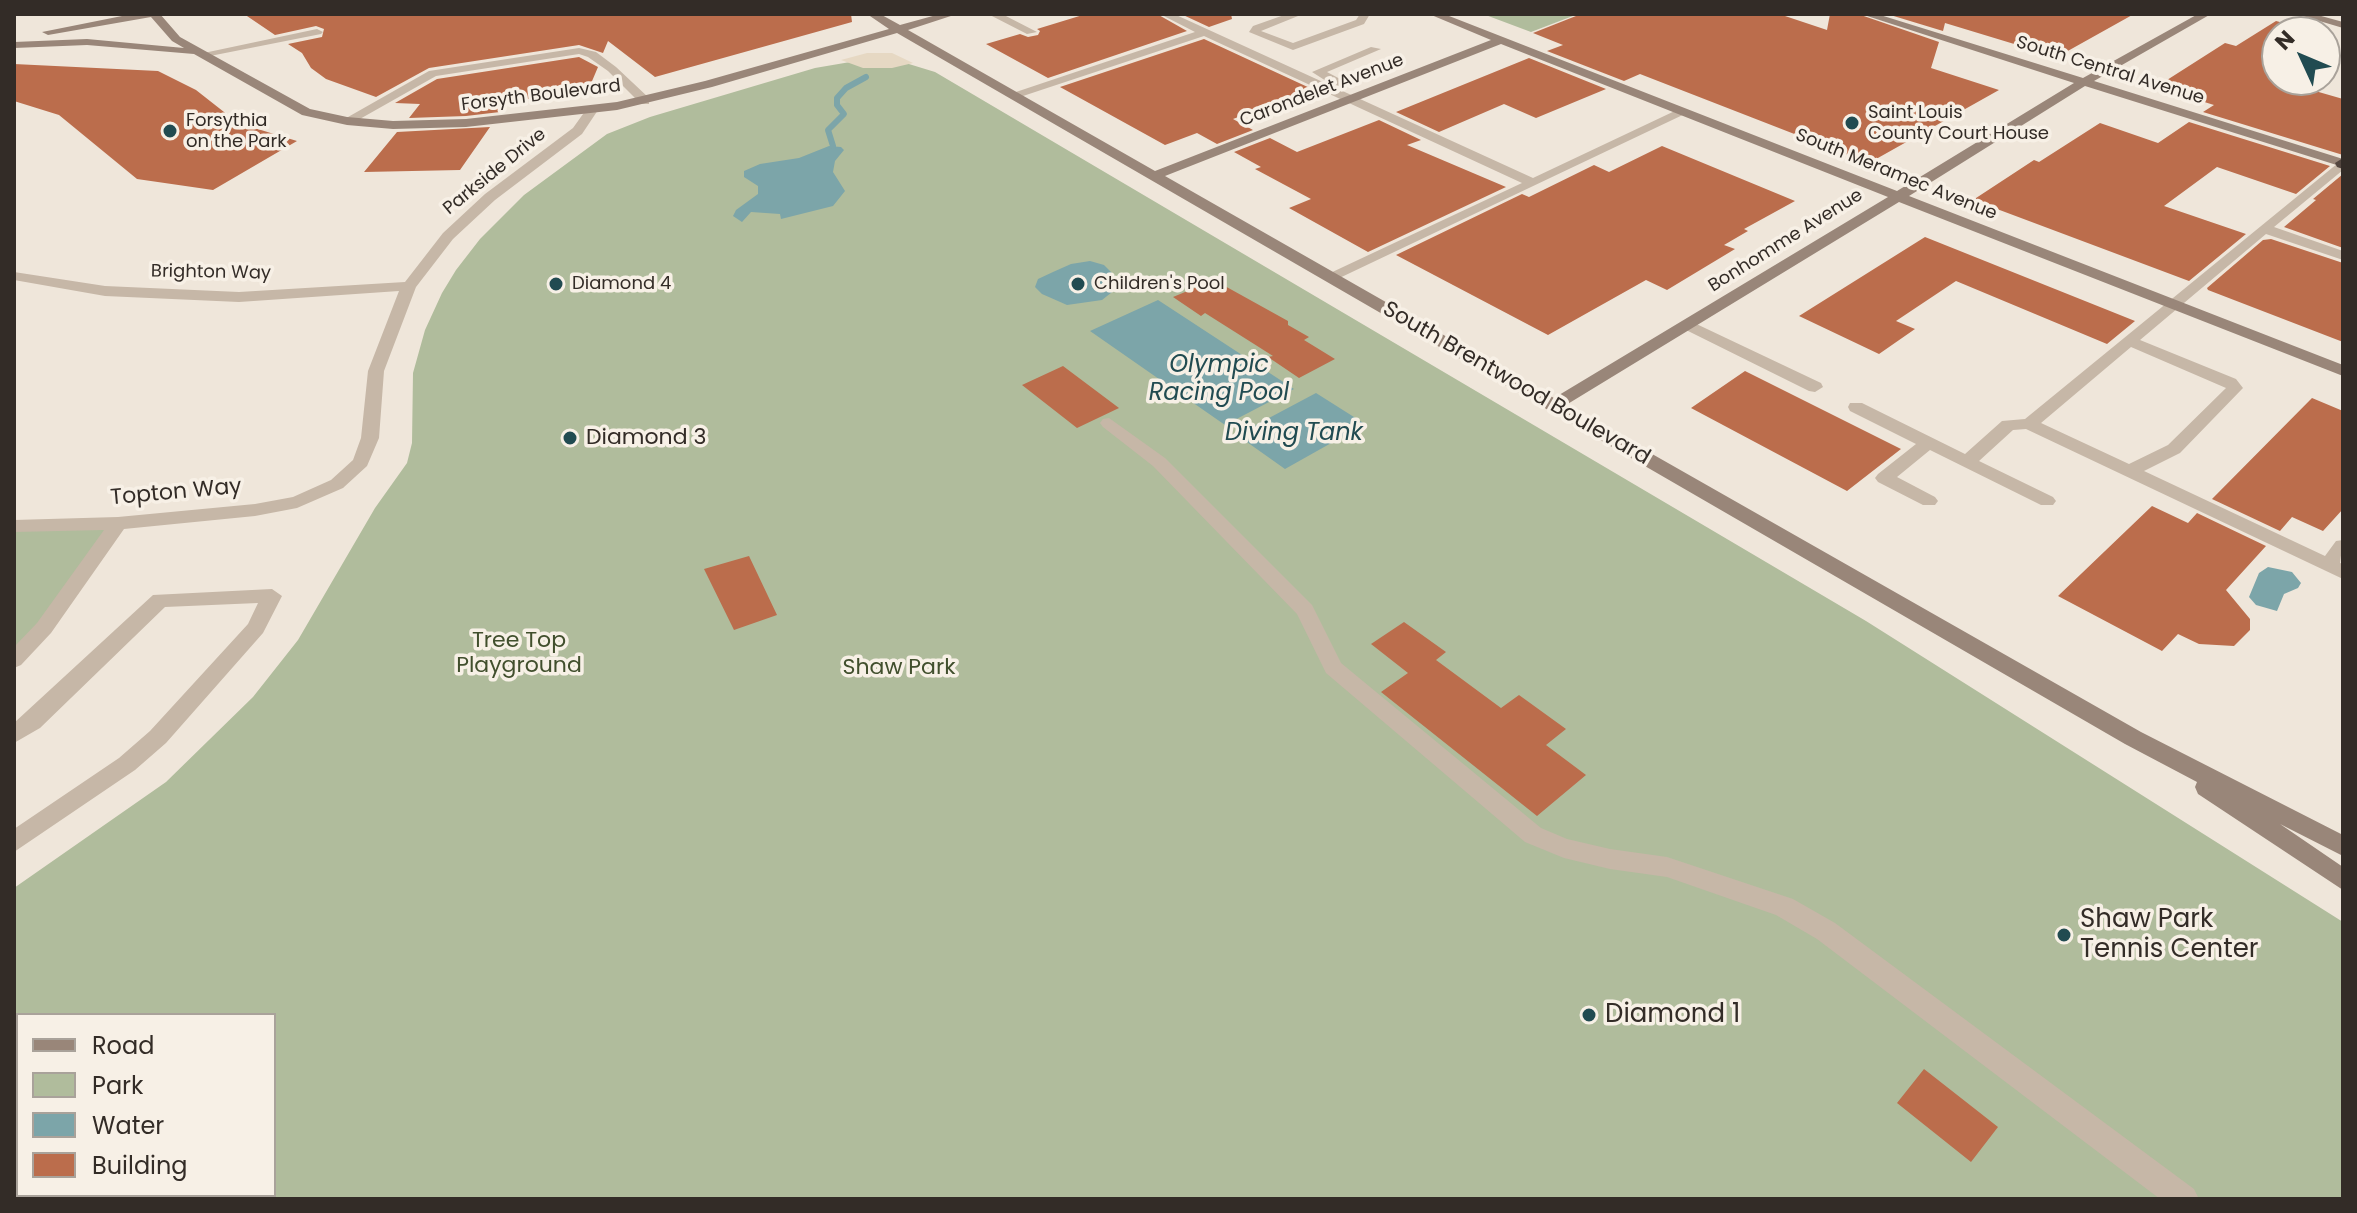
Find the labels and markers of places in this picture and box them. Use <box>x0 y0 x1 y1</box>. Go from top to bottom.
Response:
place label: Saint Louis County Court House <box>1868 102 2049 144</box>
place label: Forsythia on the Park <box>186 110 286 152</box>
marker: Saint Louis County Court House <box>1843 114 1861 132</box>
marker: Forsythia on the Park <box>161 122 179 140</box>
place label: Diamond 4 <box>572 273 671 295</box>
place label: Children's Pool <box>1094 273 1225 295</box>
marker: Diamond 4 <box>547 275 565 293</box>
marker: Children's Pool <box>1069 275 1087 293</box>
place label: Diamond 3 <box>586 425 706 451</box>
marker: Diamond 3 <box>561 429 579 447</box>
place label: Shaw Park Tennis Center <box>2080 904 2258 966</box>
marker: Shaw Park Tennis Center <box>2055 926 2073 944</box>
place label: Diamond 1 <box>1605 999 1740 1031</box>
marker: Diamond 1 <box>1580 1006 1598 1024</box>

